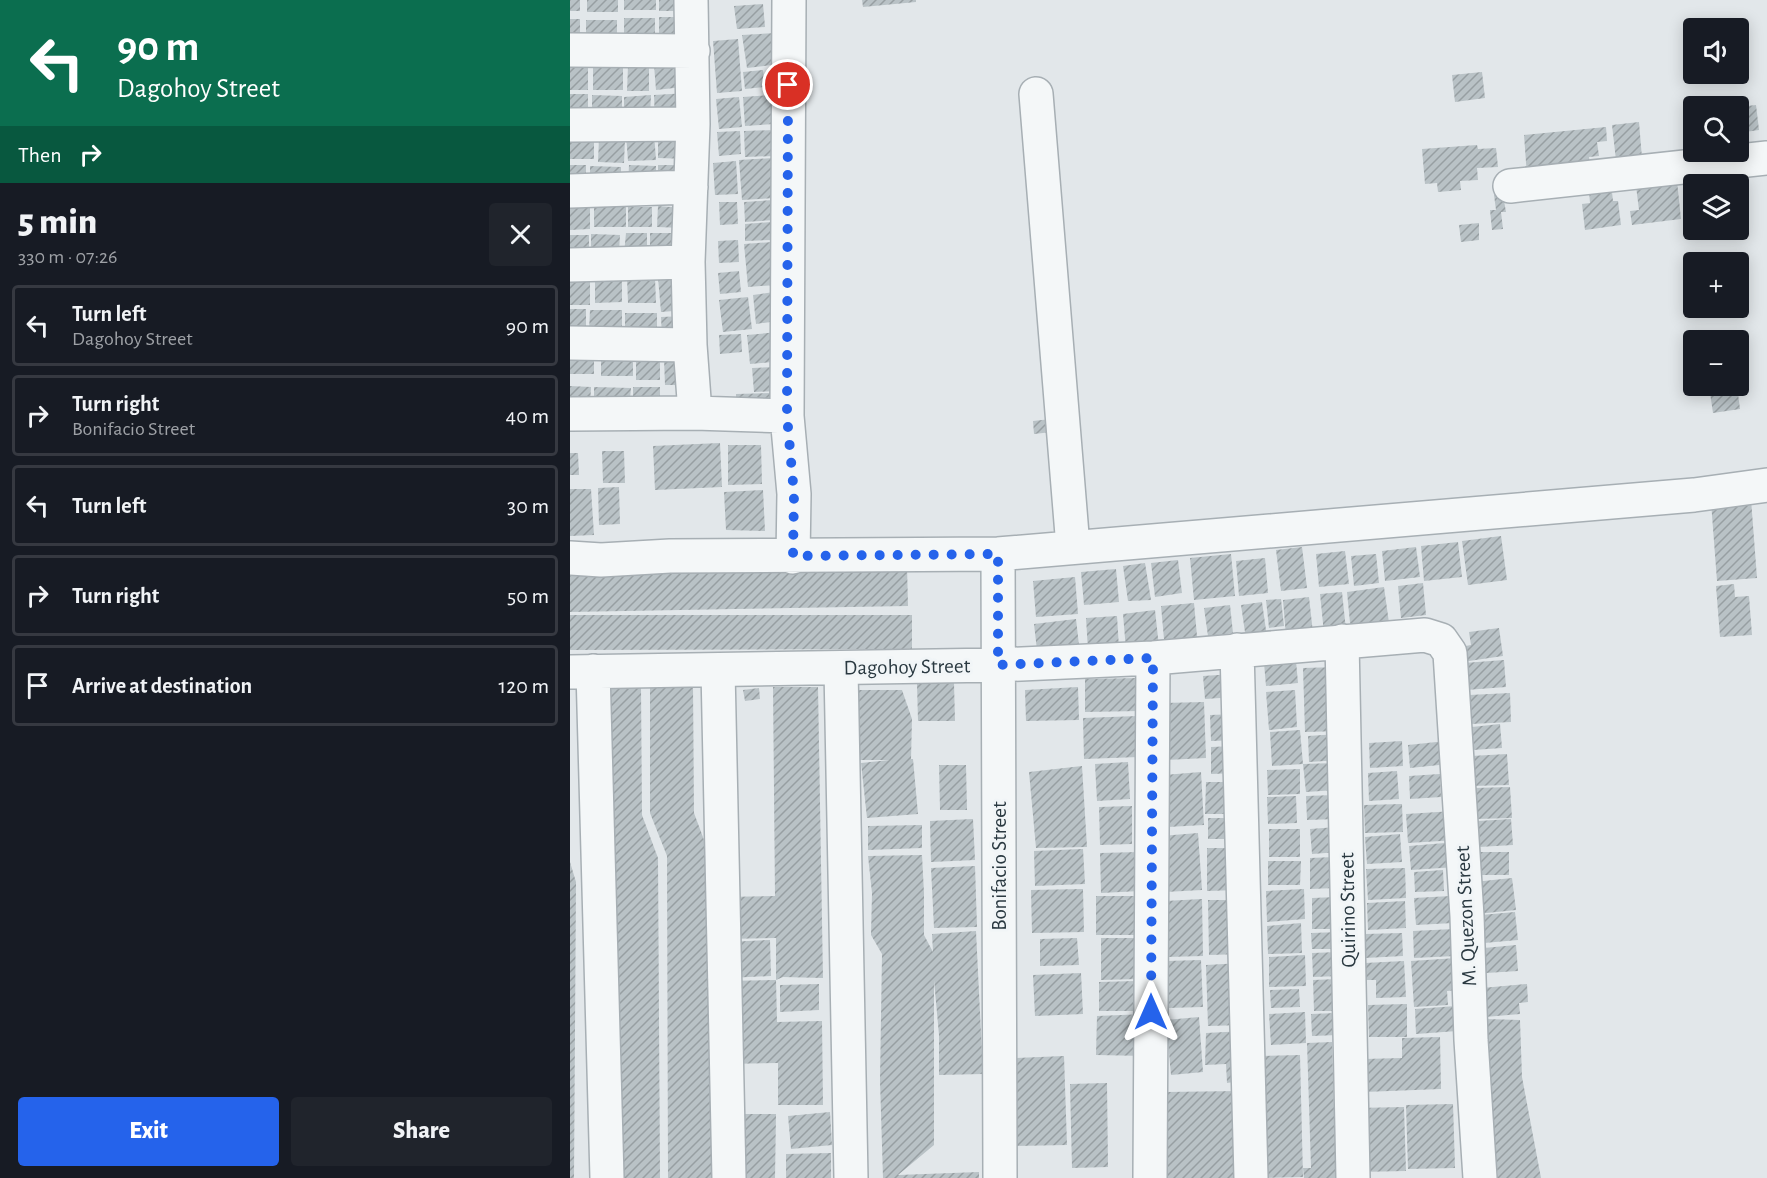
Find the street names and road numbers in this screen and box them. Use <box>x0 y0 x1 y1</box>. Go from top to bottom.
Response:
street label: Dagohoy Street <box>844 655 971 679</box>
street label: Bonifacio Street <box>989 801 1010 931</box>
street label: M. Quezon Street <box>1452 845 1480 987</box>
street label: Quirino Street <box>1336 852 1360 968</box>

